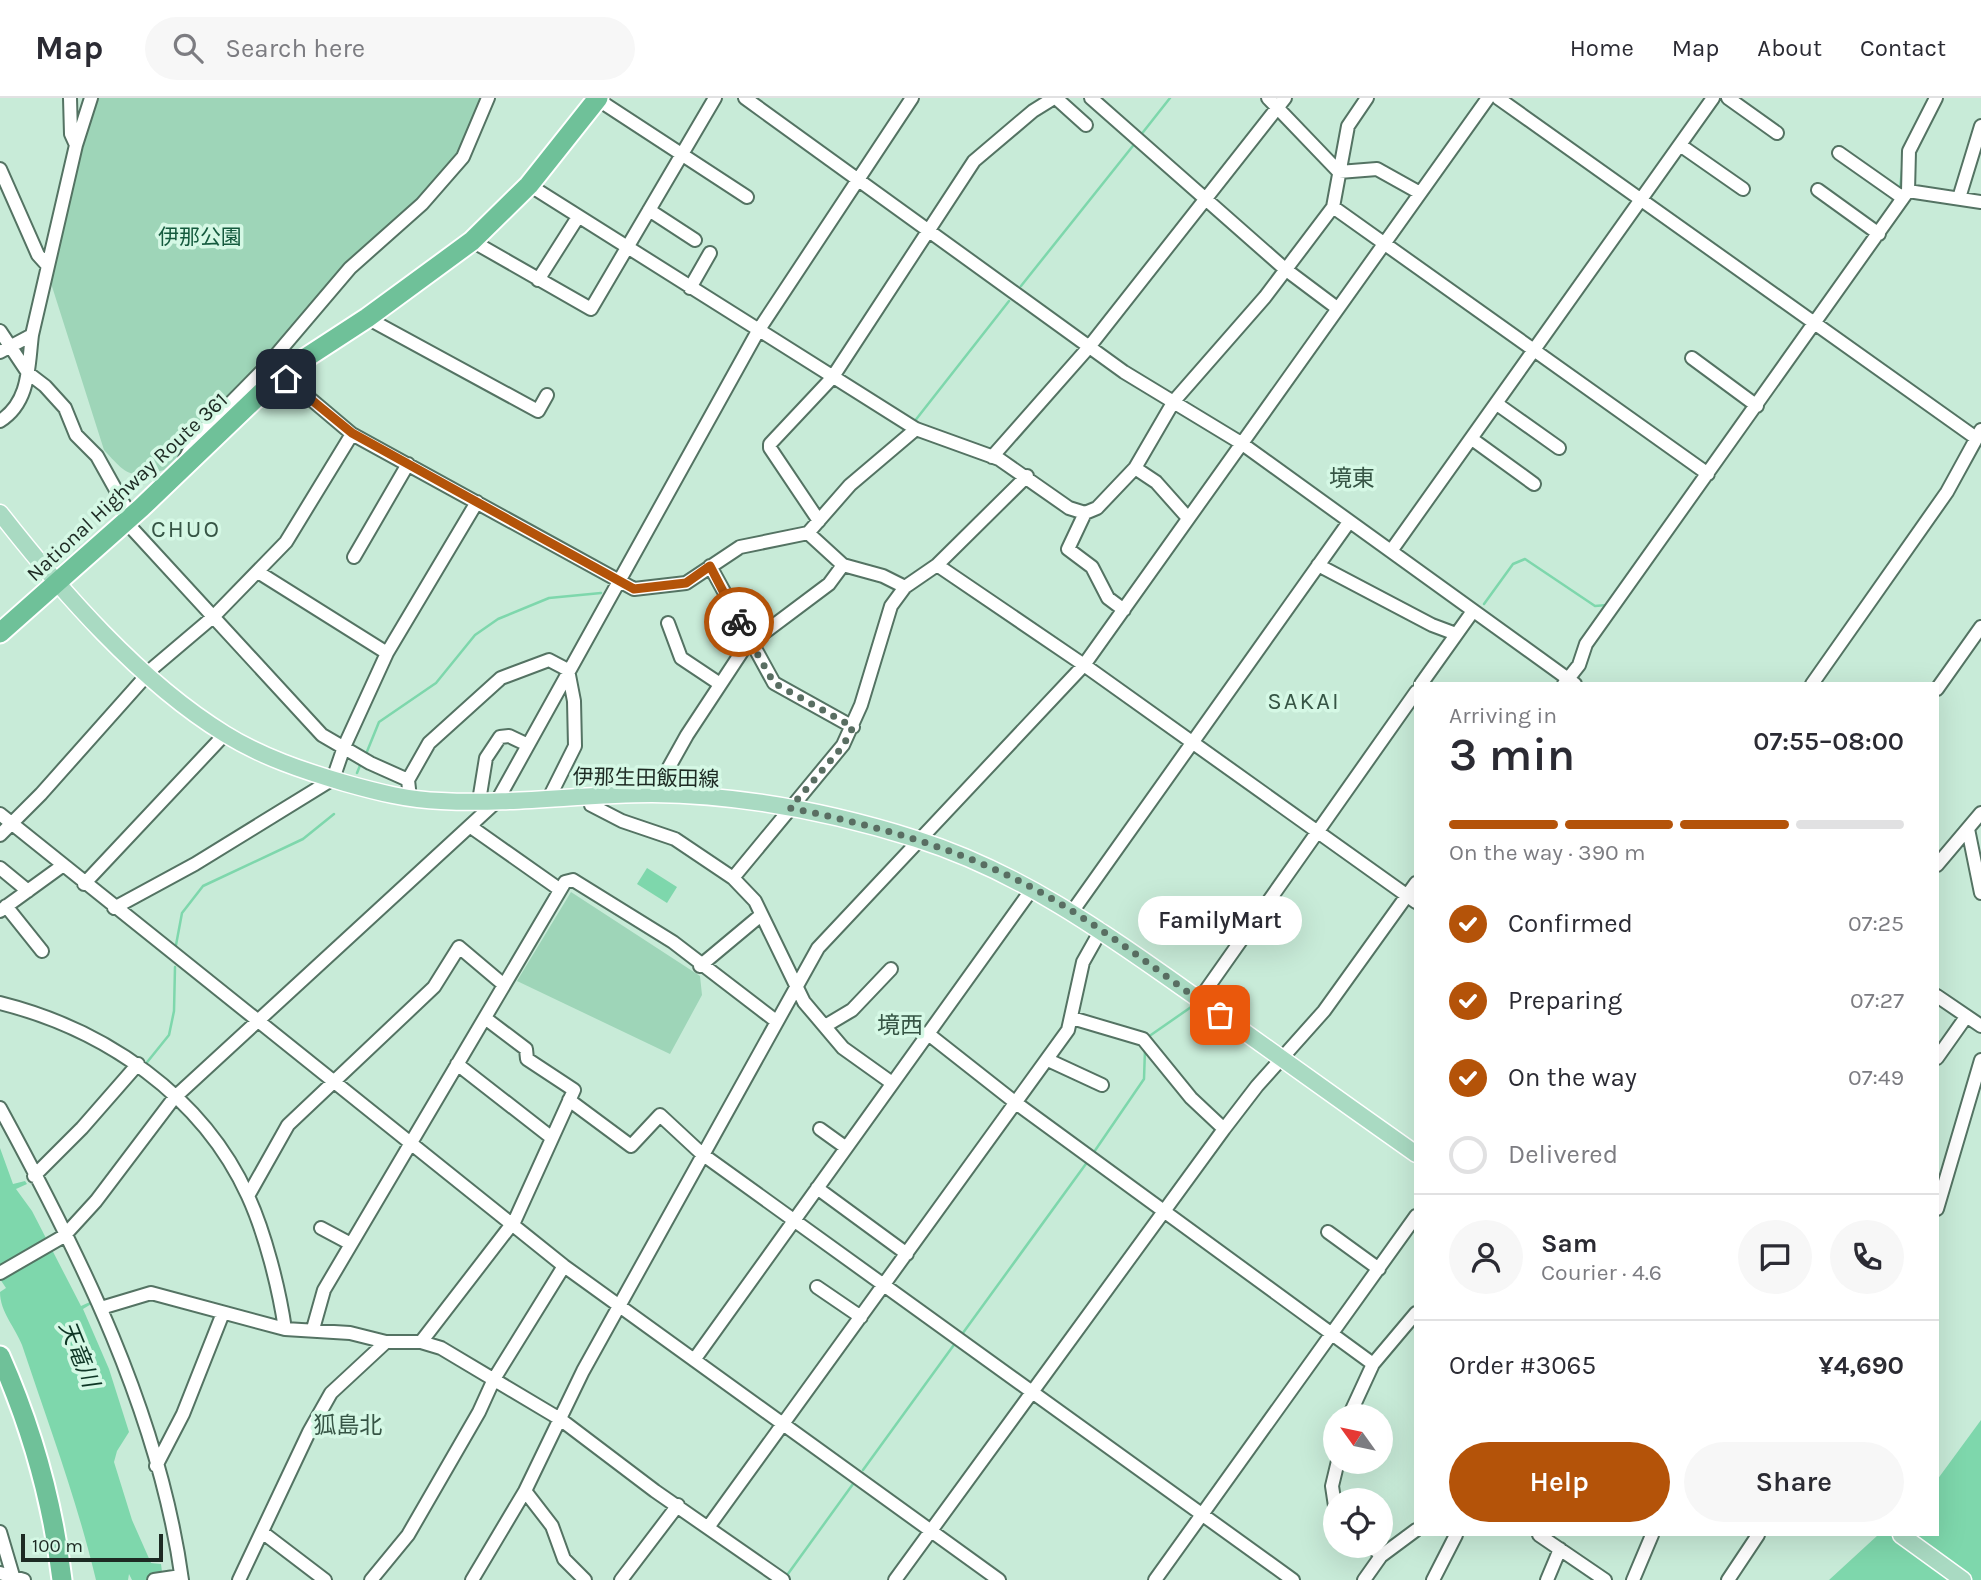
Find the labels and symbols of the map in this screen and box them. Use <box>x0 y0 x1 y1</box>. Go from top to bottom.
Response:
park label: 伊那公園 <box>158 225 242 249</box>
pin <box>256 349 316 409</box>
street label: National Highway Route 361 <box>22 388 232 586</box>
district label: 境東 <box>1329 465 1375 492</box>
district label: CHUO <box>151 515 221 543</box>
courier <box>704 587 774 657</box>
district label: SAKAI <box>1267 687 1341 715</box>
street label: 伊那生田飯田線 <box>572 765 720 791</box>
callout: FamilyMart <box>1138 896 1302 945</box>
pin <box>1190 985 1250 1045</box>
district label: 境西 <box>877 1012 923 1039</box>
water label: 天竜川 <box>54 1317 106 1394</box>
north arrow <box>1323 1404 1393 1474</box>
district label: 狐島北 <box>314 1412 383 1439</box>
scale bar <box>21 1531 163 1563</box>

